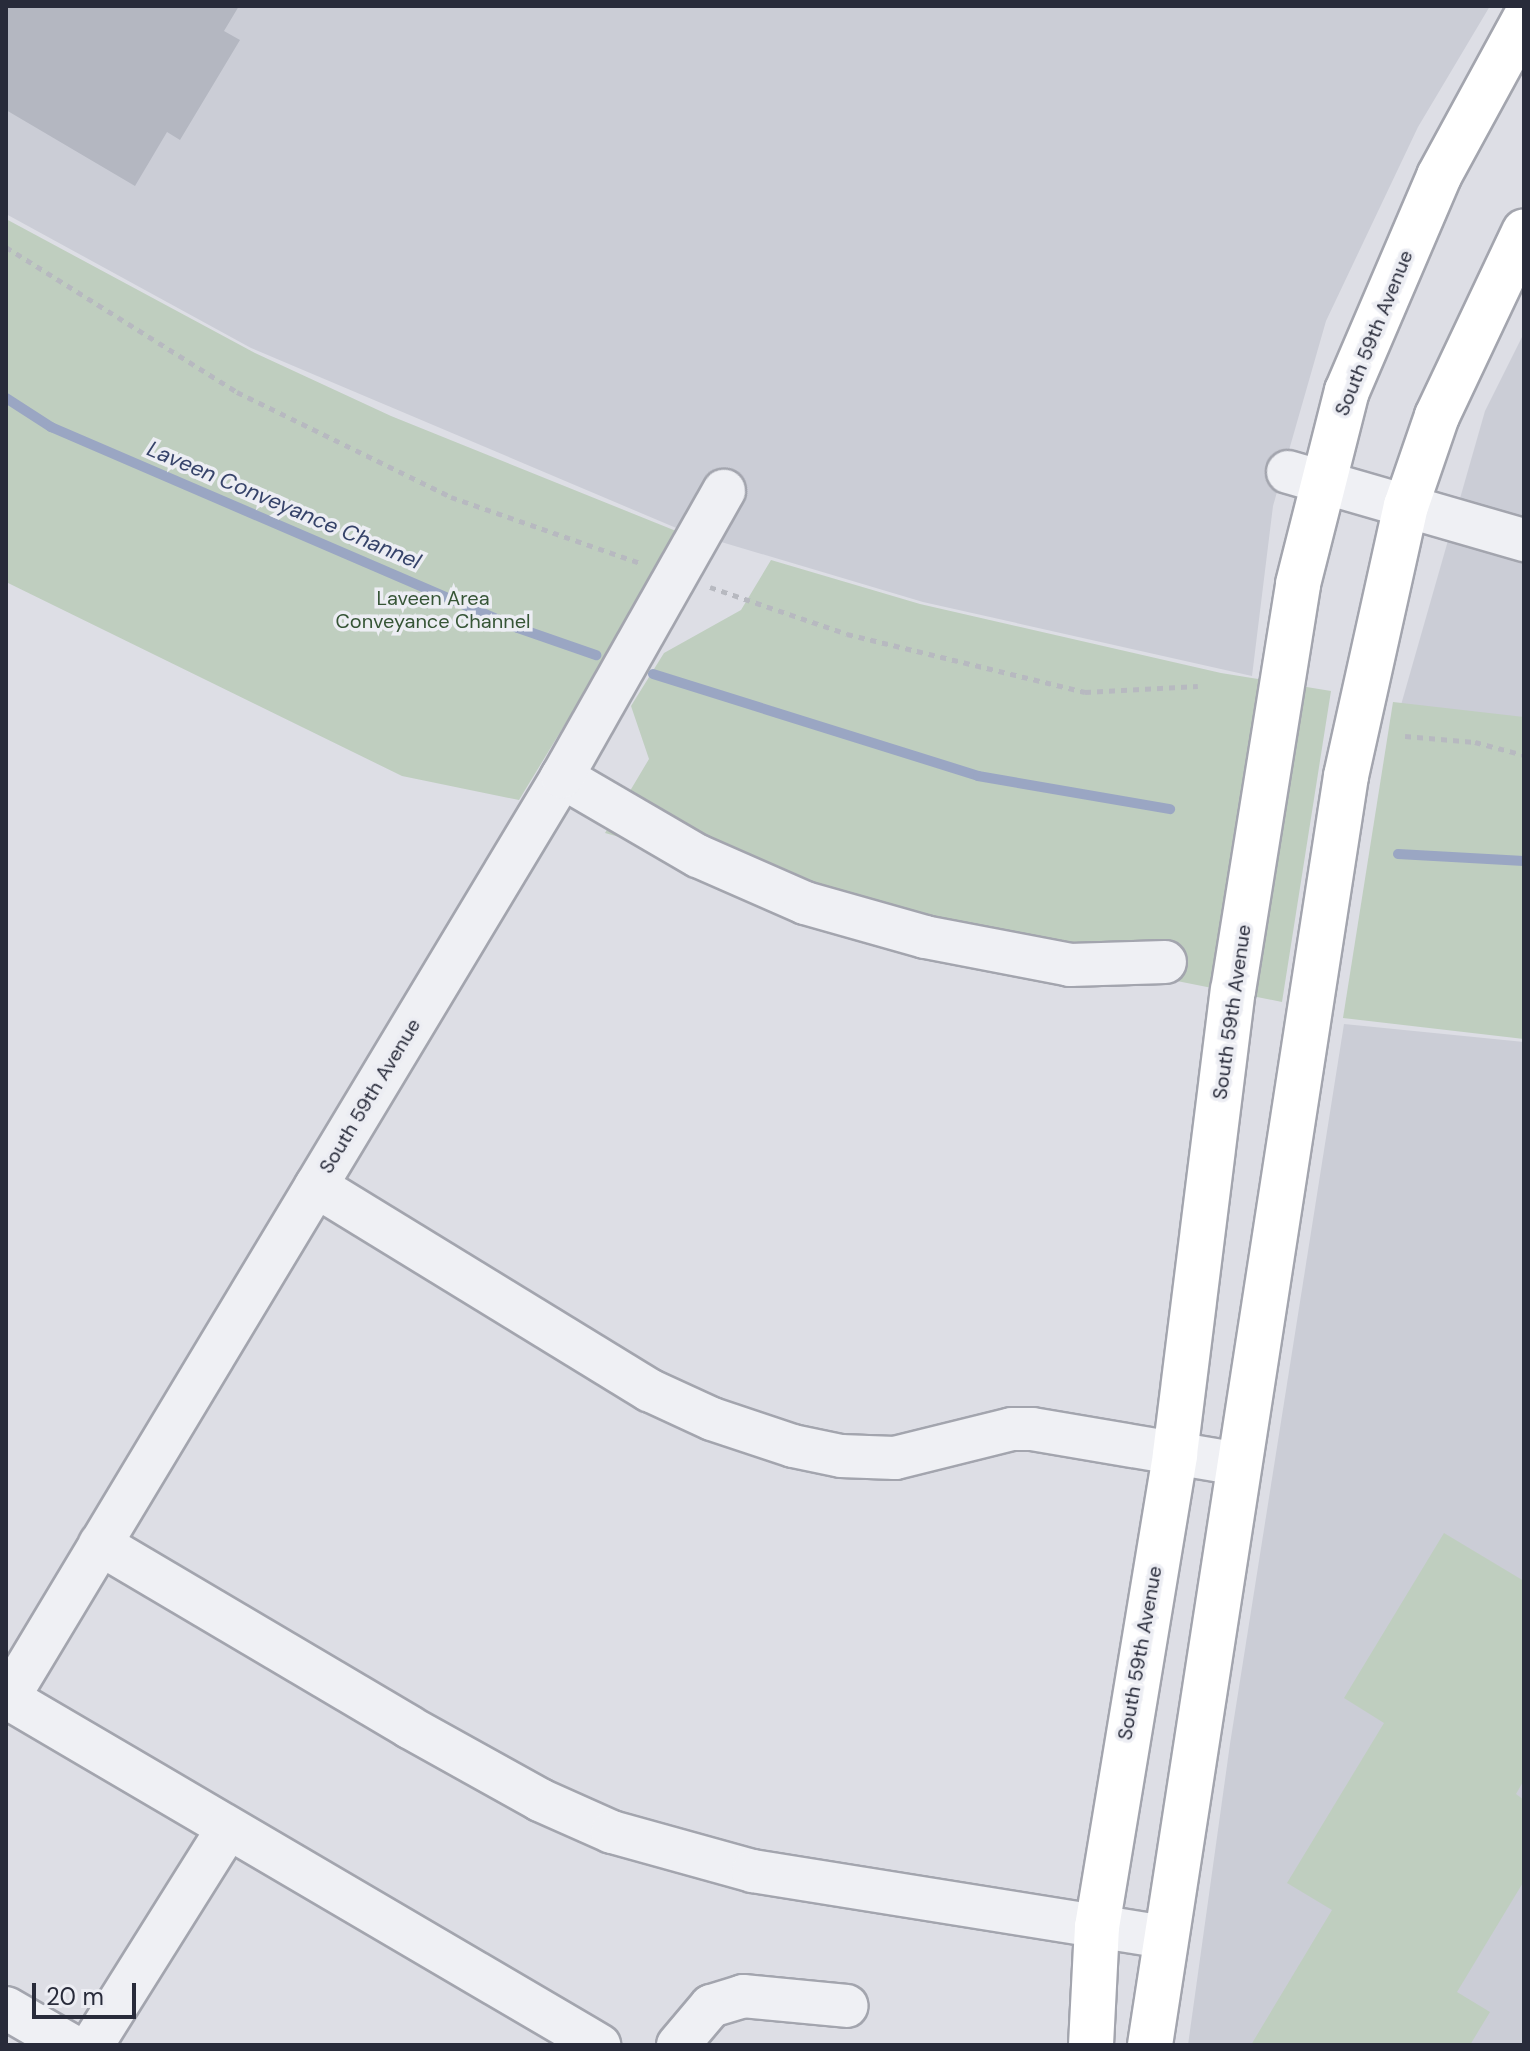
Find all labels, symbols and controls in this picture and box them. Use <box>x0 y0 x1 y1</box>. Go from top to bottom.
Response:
street label: South 59th Avenue <box>1330 247 1418 419</box>
water label: Laveen Conveyance Channel <box>143 435 425 575</box>
park label: Laveen Area Conveyance Channel <box>336 586 530 633</box>
street label: South 59th Avenue <box>1208 923 1256 1101</box>
street label: South 59th Avenue <box>314 1014 426 1178</box>
street label: South 59th Avenue <box>1113 1564 1167 1742</box>
scale bar <box>36 1967 140 2017</box>
text: 20 m <box>46 1981 104 2012</box>

